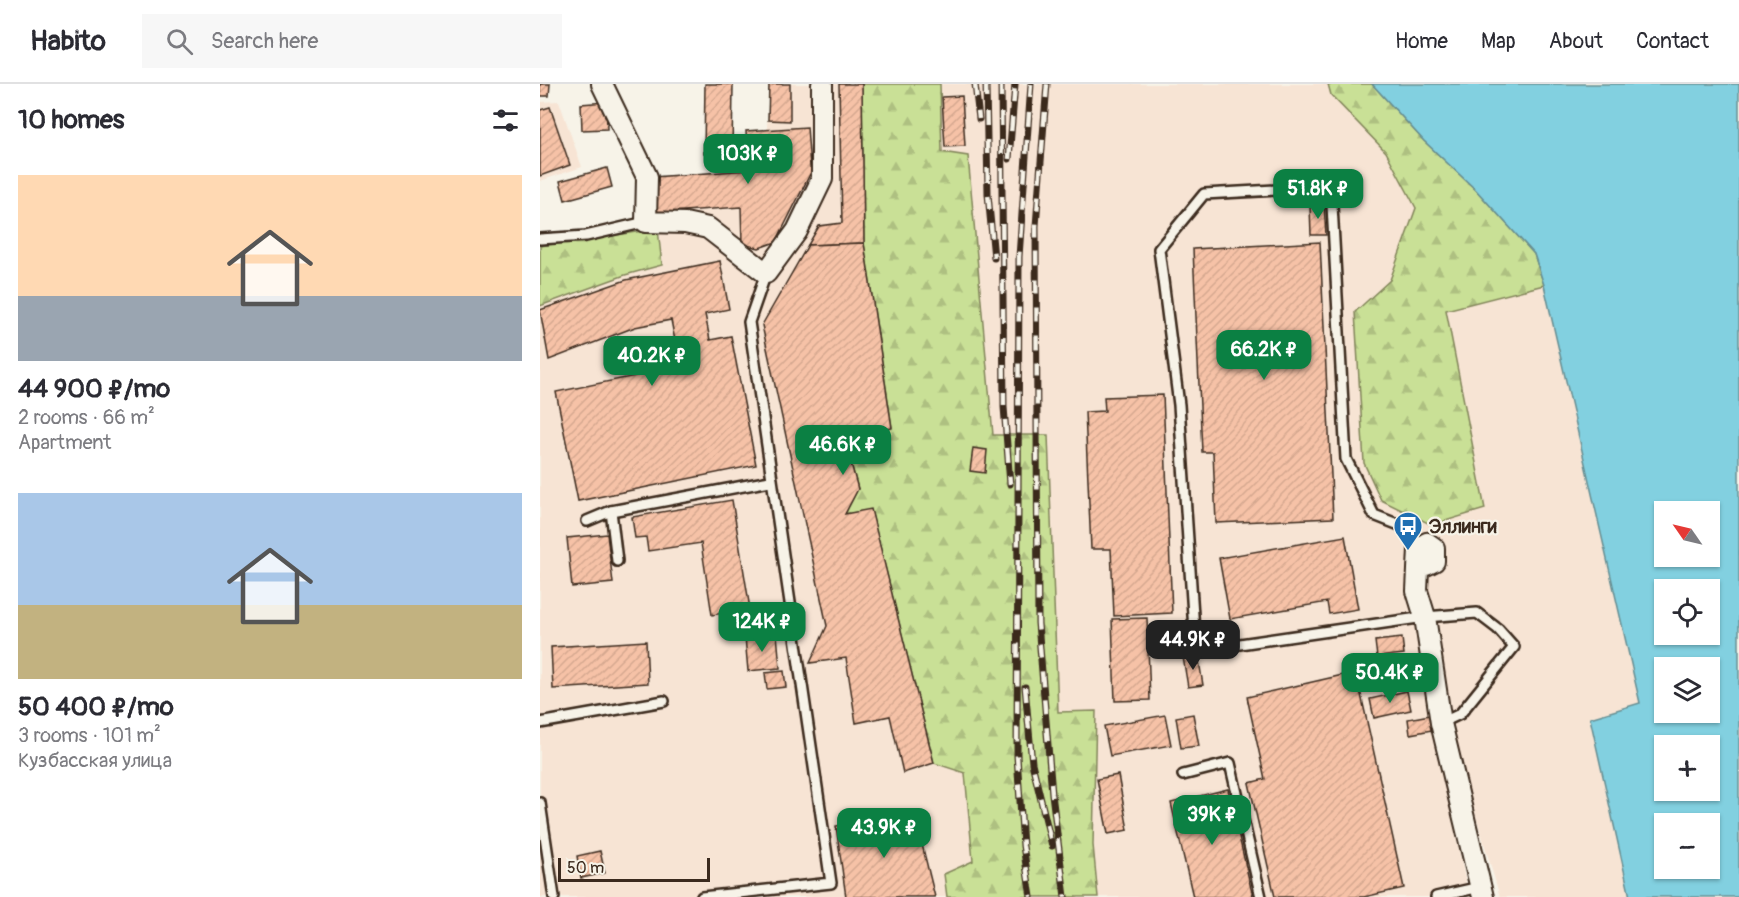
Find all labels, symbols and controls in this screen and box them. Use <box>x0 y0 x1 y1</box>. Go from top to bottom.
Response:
search box <box>142 14 562 68</box>
text: Habito <box>30 24 106 59</box>
icon: search <box>163 25 196 58</box>
text: Search here <box>211 27 318 55</box>
text: Home <box>1395 28 1448 55</box>
text: Map <box>1481 28 1516 55</box>
text: About <box>1549 28 1603 55</box>
text: Contact <box>1636 28 1709 55</box>
text: 10 homes <box>18 104 124 136</box>
icon: filters <box>489 104 522 137</box>
pin: 103K ₽ <box>699 134 797 185</box>
text: 103K ₽ <box>717 141 779 166</box>
pin: 51.8K ₽ <box>1263 169 1373 220</box>
text: 51.8K ₽ <box>1287 176 1349 201</box>
icon: home <box>216 214 324 322</box>
pin: 66.2K ₽ <box>1209 330 1319 381</box>
pin: 40.2K ₽ <box>597 336 707 387</box>
text: 66.2K ₽ <box>1230 337 1298 362</box>
text: 40.2K ₽ <box>617 343 687 368</box>
text: 44 900 ₽/mo <box>18 373 170 405</box>
text: 2 rooms · 66 m² <box>18 405 155 430</box>
pin: 46.6K ₽ <box>788 425 898 476</box>
text: Apartment <box>18 430 111 455</box>
text: 46.6K ₽ <box>809 432 877 457</box>
north arrow <box>1654 501 1720 567</box>
map controls <box>1654 501 1720 879</box>
bus stop icon: Эллинги <box>1392 510 1424 552</box>
place label: Эллинги <box>1429 514 1497 539</box>
icon: home <box>216 532 324 640</box>
button: locate <box>1654 579 1720 645</box>
pin: 124K ₽ <box>713 602 811 653</box>
text: 124K ₽ <box>733 609 792 634</box>
pin: 44.9K ₽ <box>1138 620 1248 671</box>
text: 44.9K ₽ <box>1160 627 1226 652</box>
pin: 50.4K ₽ <box>1335 653 1445 704</box>
button: layers <box>1654 657 1720 723</box>
text: 50.4K ₽ <box>1356 660 1424 685</box>
text: 50 400 ₽/mo <box>18 691 174 723</box>
text: 3 rooms · 101 m² <box>18 723 161 748</box>
button: + <box>1654 735 1720 801</box>
text: Кузбасская улица <box>18 748 172 773</box>
pin: 39K ₽ <box>1170 795 1254 846</box>
text: 39K ₽ <box>1187 802 1237 827</box>
pin: 43.9K ₽ <box>829 808 939 859</box>
button: − <box>1654 813 1720 879</box>
text: 43.9K ₽ <box>851 815 917 840</box>
scale bar <box>558 855 710 882</box>
text: 50 m <box>567 858 604 878</box>

